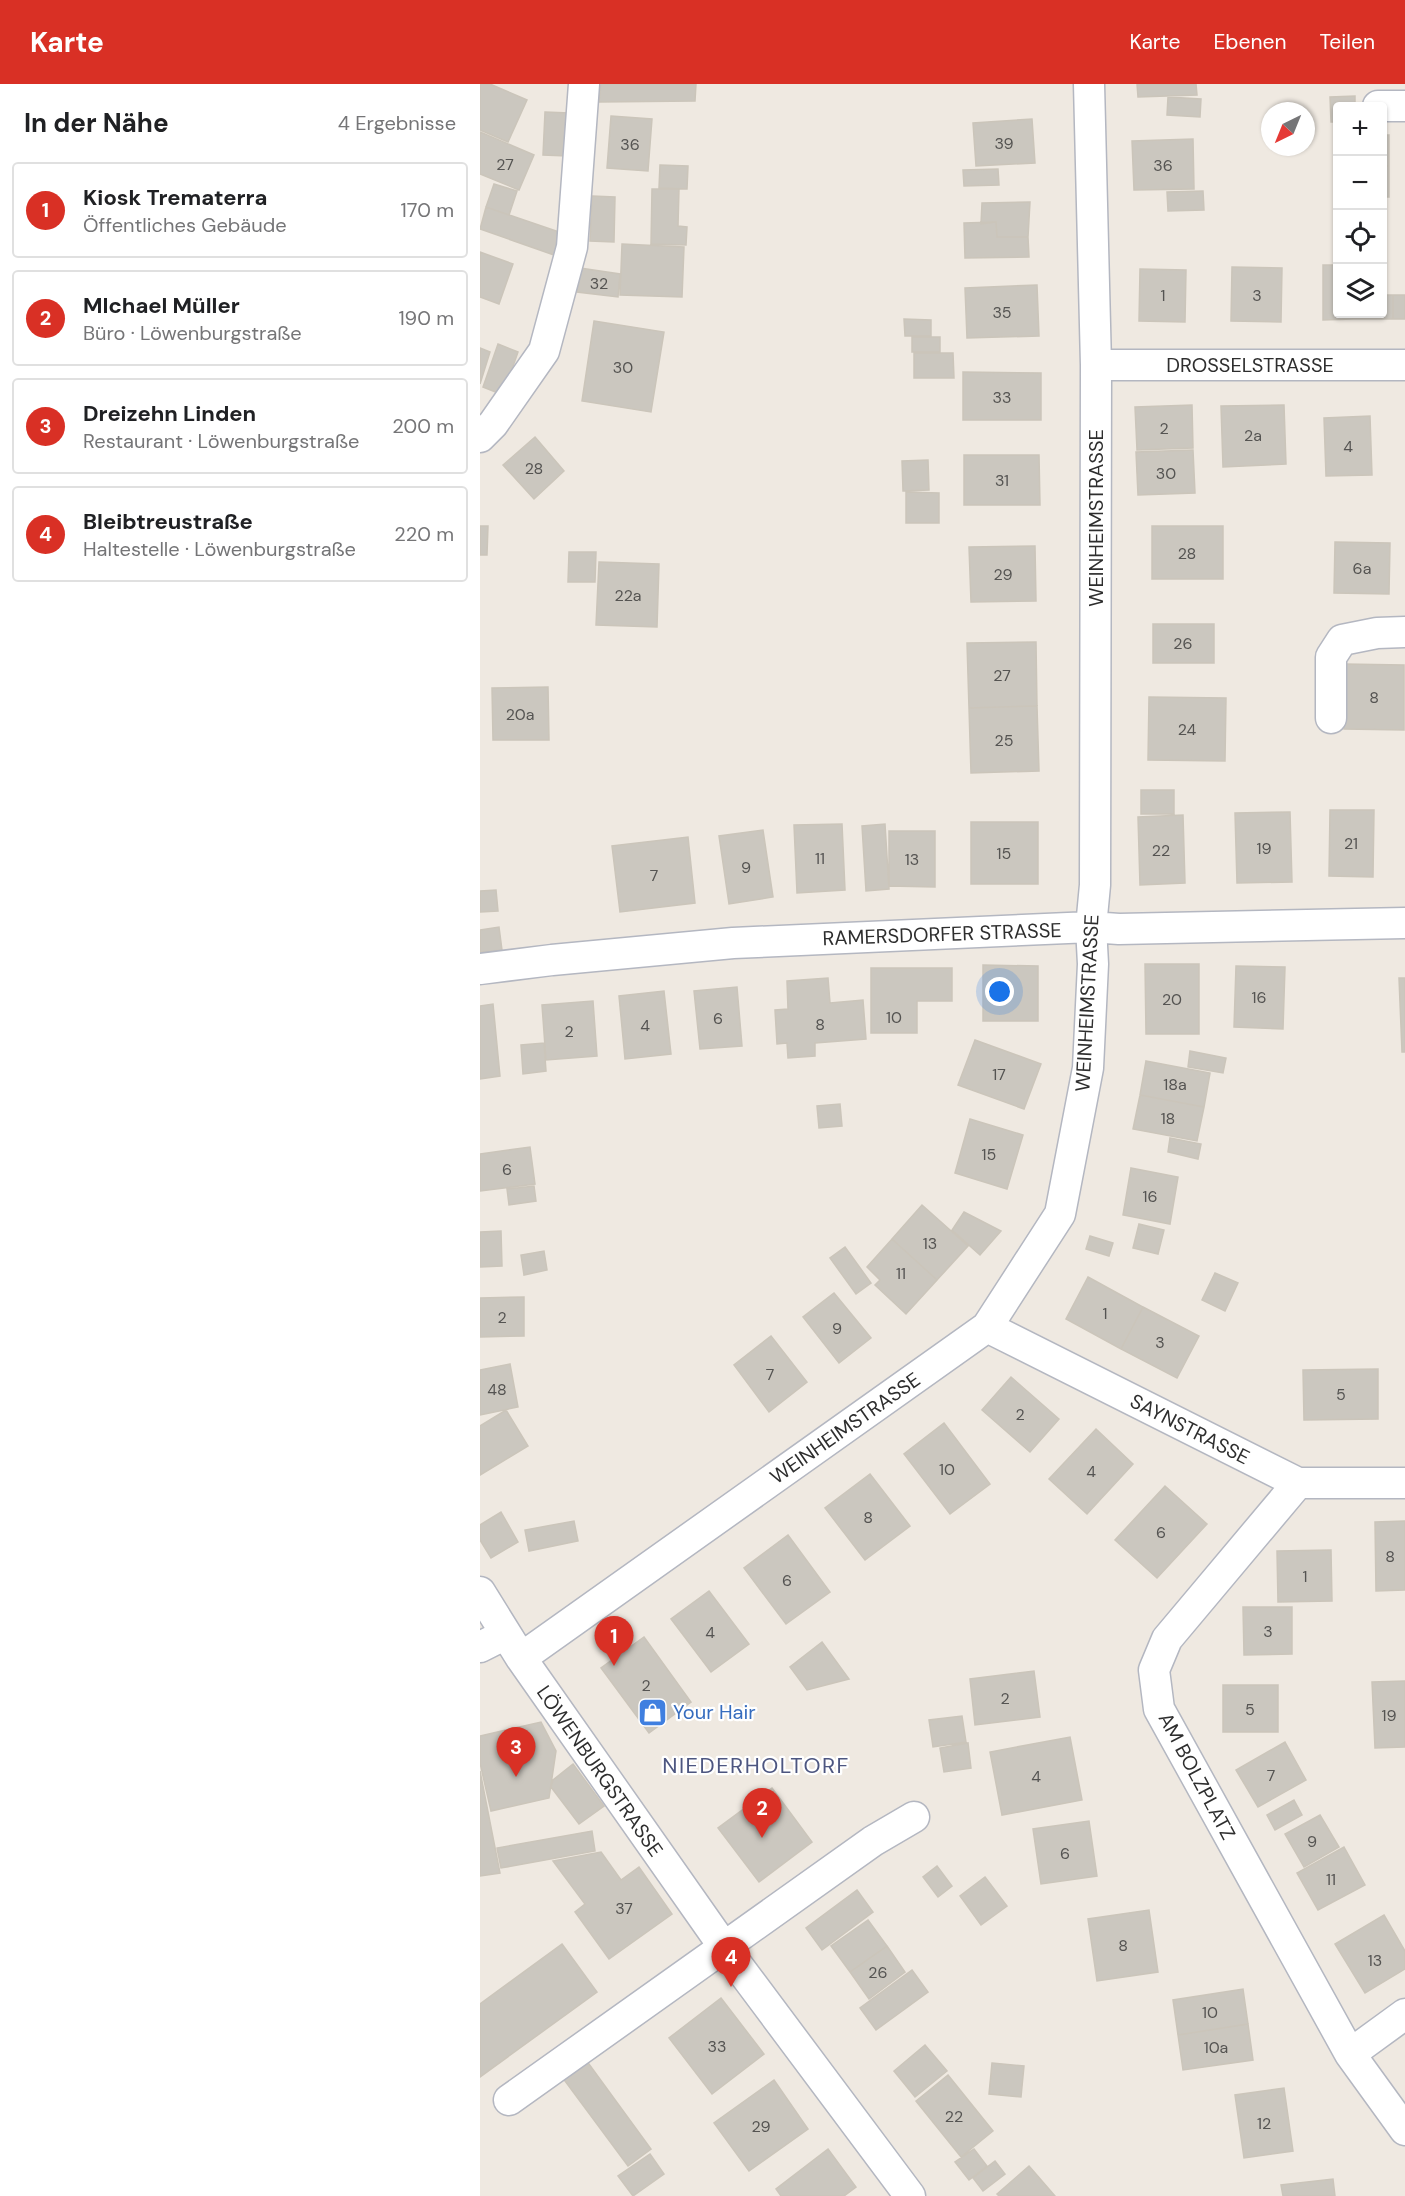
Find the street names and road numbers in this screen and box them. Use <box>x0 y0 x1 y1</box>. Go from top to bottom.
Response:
street label: DROSSELSTRASSE <box>1166 352 1334 378</box>
street label: WEINHEIMSTRASSE <box>1083 429 1109 607</box>
street label: WEINHEIMSTRASSE <box>1069 914 1105 1092</box>
street label: RAMERSDORFER STRASSE <box>822 917 1062 951</box>
street label: WEINHEIMSTRASSE <box>765 1366 925 1490</box>
street label: SAYNSTRASSE <box>1126 1388 1254 1470</box>
street label: LÖWENBURGSTRASSE <box>531 1680 669 1862</box>
street label: AM BOLZPLATZ <box>1153 1708 1241 1844</box>

